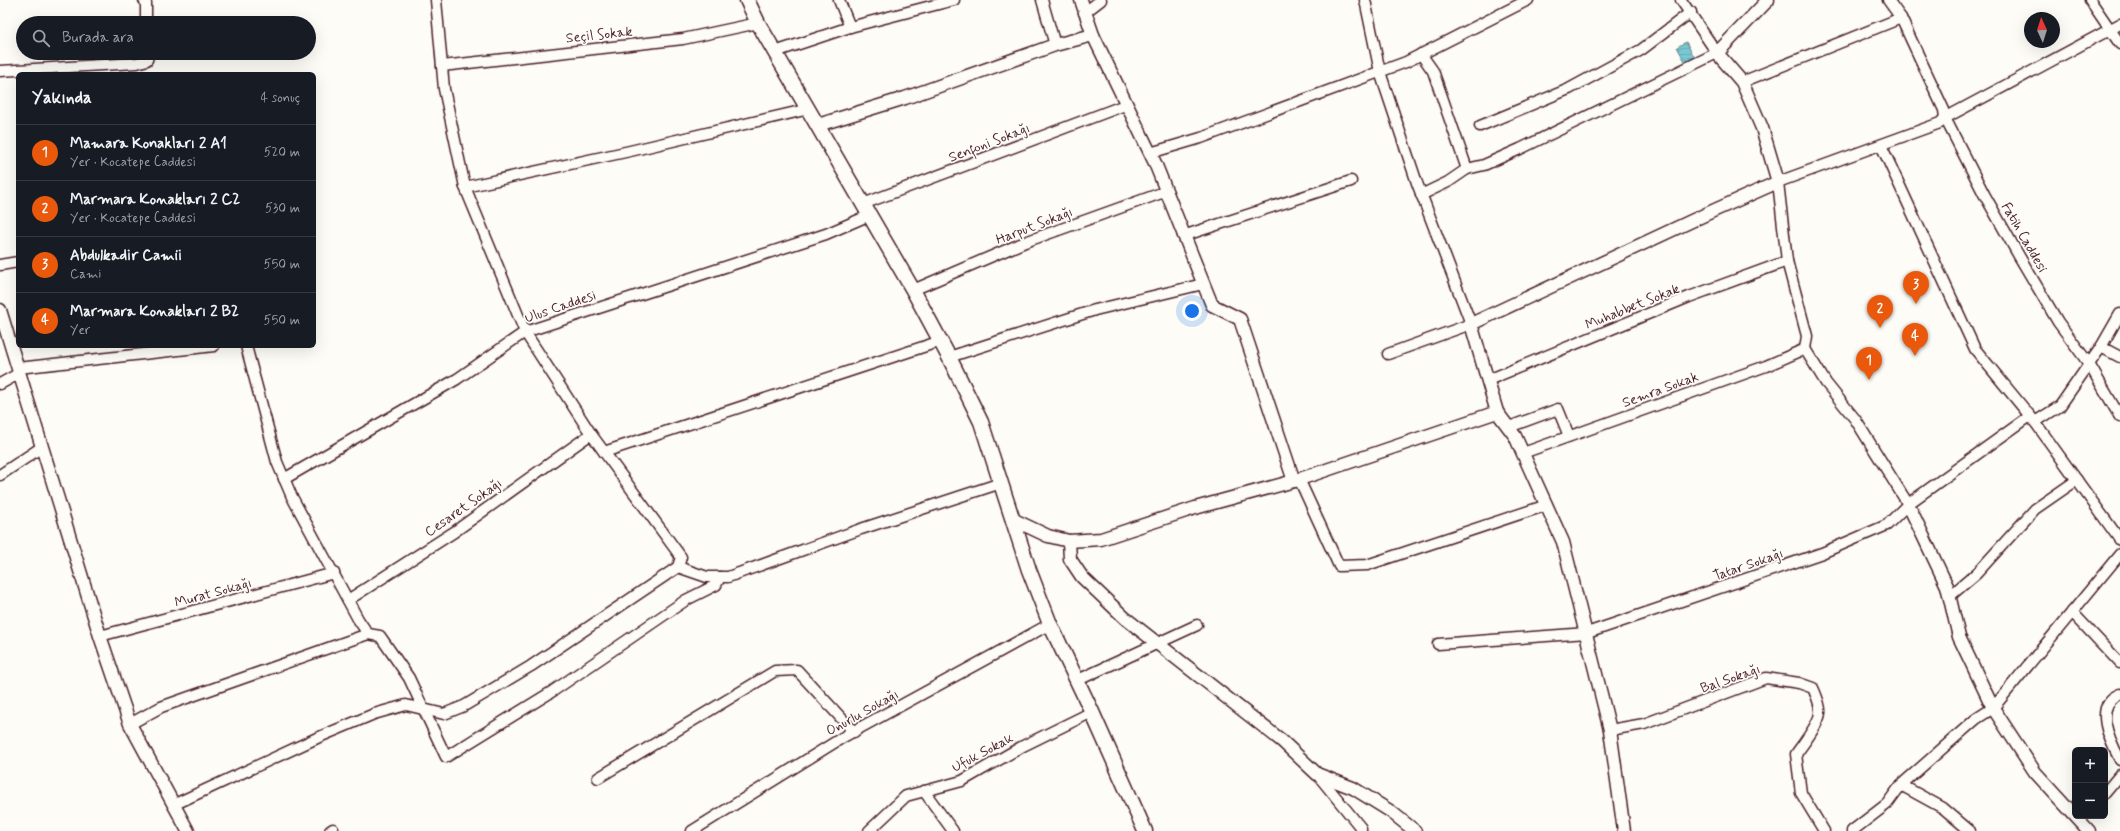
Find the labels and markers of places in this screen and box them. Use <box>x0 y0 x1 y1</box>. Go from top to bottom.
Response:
pin: 3 <box>1903 271 1929 304</box>
pin: 2 <box>1867 295 1893 328</box>
pin: 4 <box>1902 323 1928 356</box>
pin: 1 <box>1856 347 1882 380</box>

